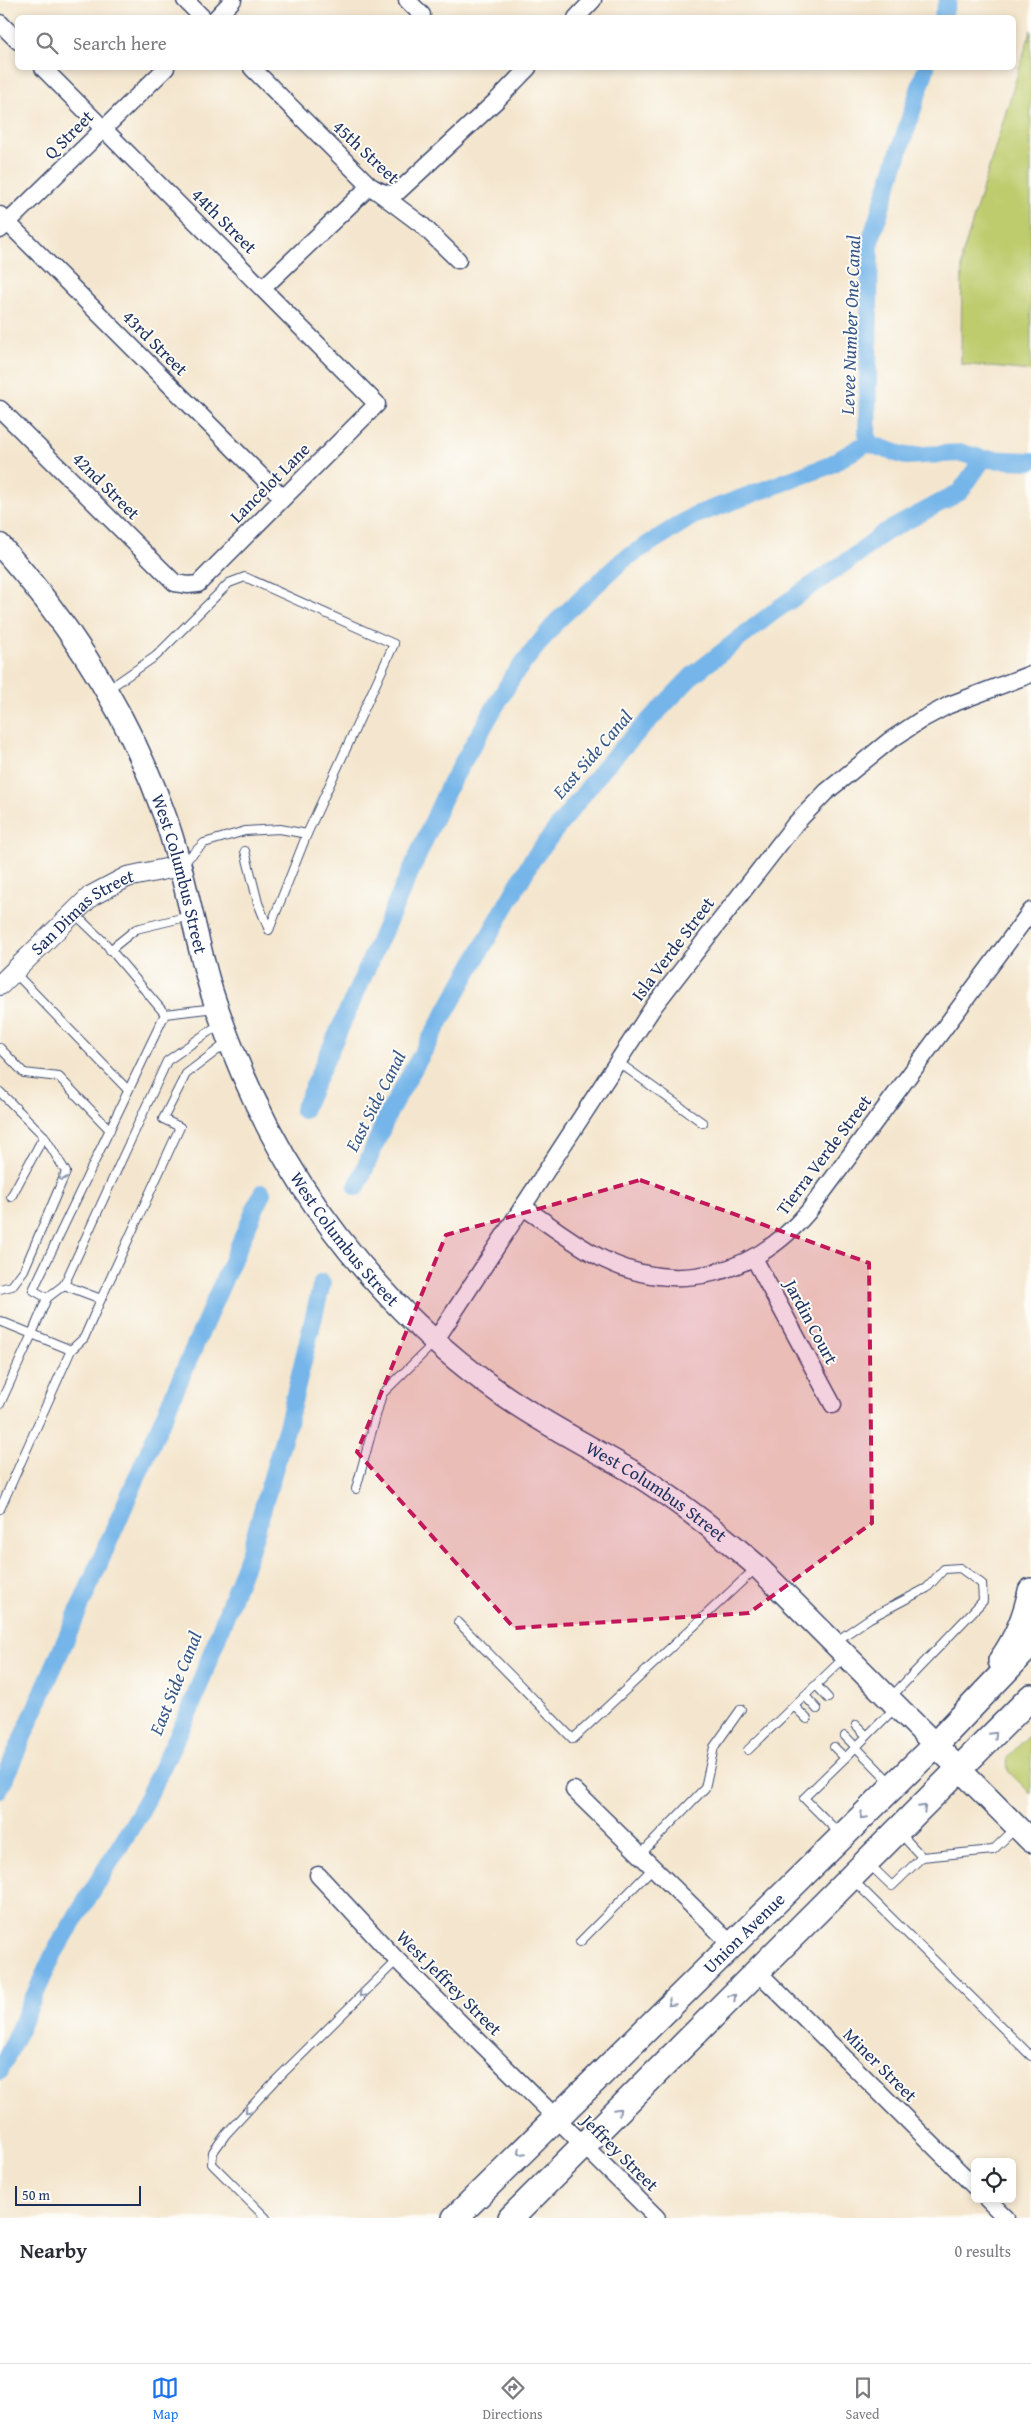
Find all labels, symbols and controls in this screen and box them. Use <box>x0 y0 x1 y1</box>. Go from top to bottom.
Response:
search box <box>15 15 1016 70</box>
icon: search <box>33 29 61 57</box>
text: Search here <box>73 29 167 57</box>
street label: Q Street <box>38 103 100 166</box>
street label: 45th Street <box>327 113 406 190</box>
street label: 44th Street <box>185 182 264 260</box>
water label: Levee Number One Canal <box>833 234 867 416</box>
street label: 43rd Street <box>116 304 195 382</box>
street label: Lancelot Lane <box>223 436 316 529</box>
street label: 42nd Street <box>66 446 147 526</box>
water label: East Side Canal <box>545 703 639 805</box>
street label: West Columbus Street <box>145 790 215 957</box>
street label: San Dimas Street <box>24 862 137 961</box>
street label: Isla Verde Street <box>624 890 721 1006</box>
water label: East Side Canal <box>337 1046 412 1157</box>
street label: Tierra Verde Street <box>769 1088 878 1221</box>
street label: West Columbus Street <box>284 1166 406 1313</box>
one-way arrow <box>58 1173 68 1182</box>
street label: Jardin Court <box>777 1273 845 1370</box>
street label: West Columbus Street <box>581 1434 733 1549</box>
water label: East Side Canal <box>141 1627 209 1740</box>
one-way arrow <box>988 1732 997 1741</box>
one-way arrow <box>917 1804 926 1813</box>
one-way arrow <box>859 1810 868 1819</box>
street label: Union Avenue <box>697 1886 791 1979</box>
street label: West Jeffrey Street <box>390 1924 509 2042</box>
one-way arrow <box>359 1989 368 1998</box>
one-way arrow <box>728 1994 737 2003</box>
one-way arrow <box>668 1997 677 2006</box>
street label: Miner Street <box>837 2021 924 2108</box>
one-way arrow <box>245 2105 254 2114</box>
street label: Jeffrey Street <box>574 2106 666 2198</box>
one-way arrow <box>612 2108 621 2117</box>
one-way arrow <box>518 2146 527 2155</box>
map controls <box>971 2158 1016 2203</box>
button: locate <box>971 2158 1016 2203</box>
scale bar <box>15 2183 141 2206</box>
text: 50 m <box>22 2185 50 2205</box>
text: Nearby <box>20 2235 87 2266</box>
text: 0 results <box>954 2239 1011 2263</box>
tab: Map <box>151 2374 179 2424</box>
tab: Directions <box>482 2374 543 2424</box>
tab: Saved <box>846 2374 880 2424</box>

